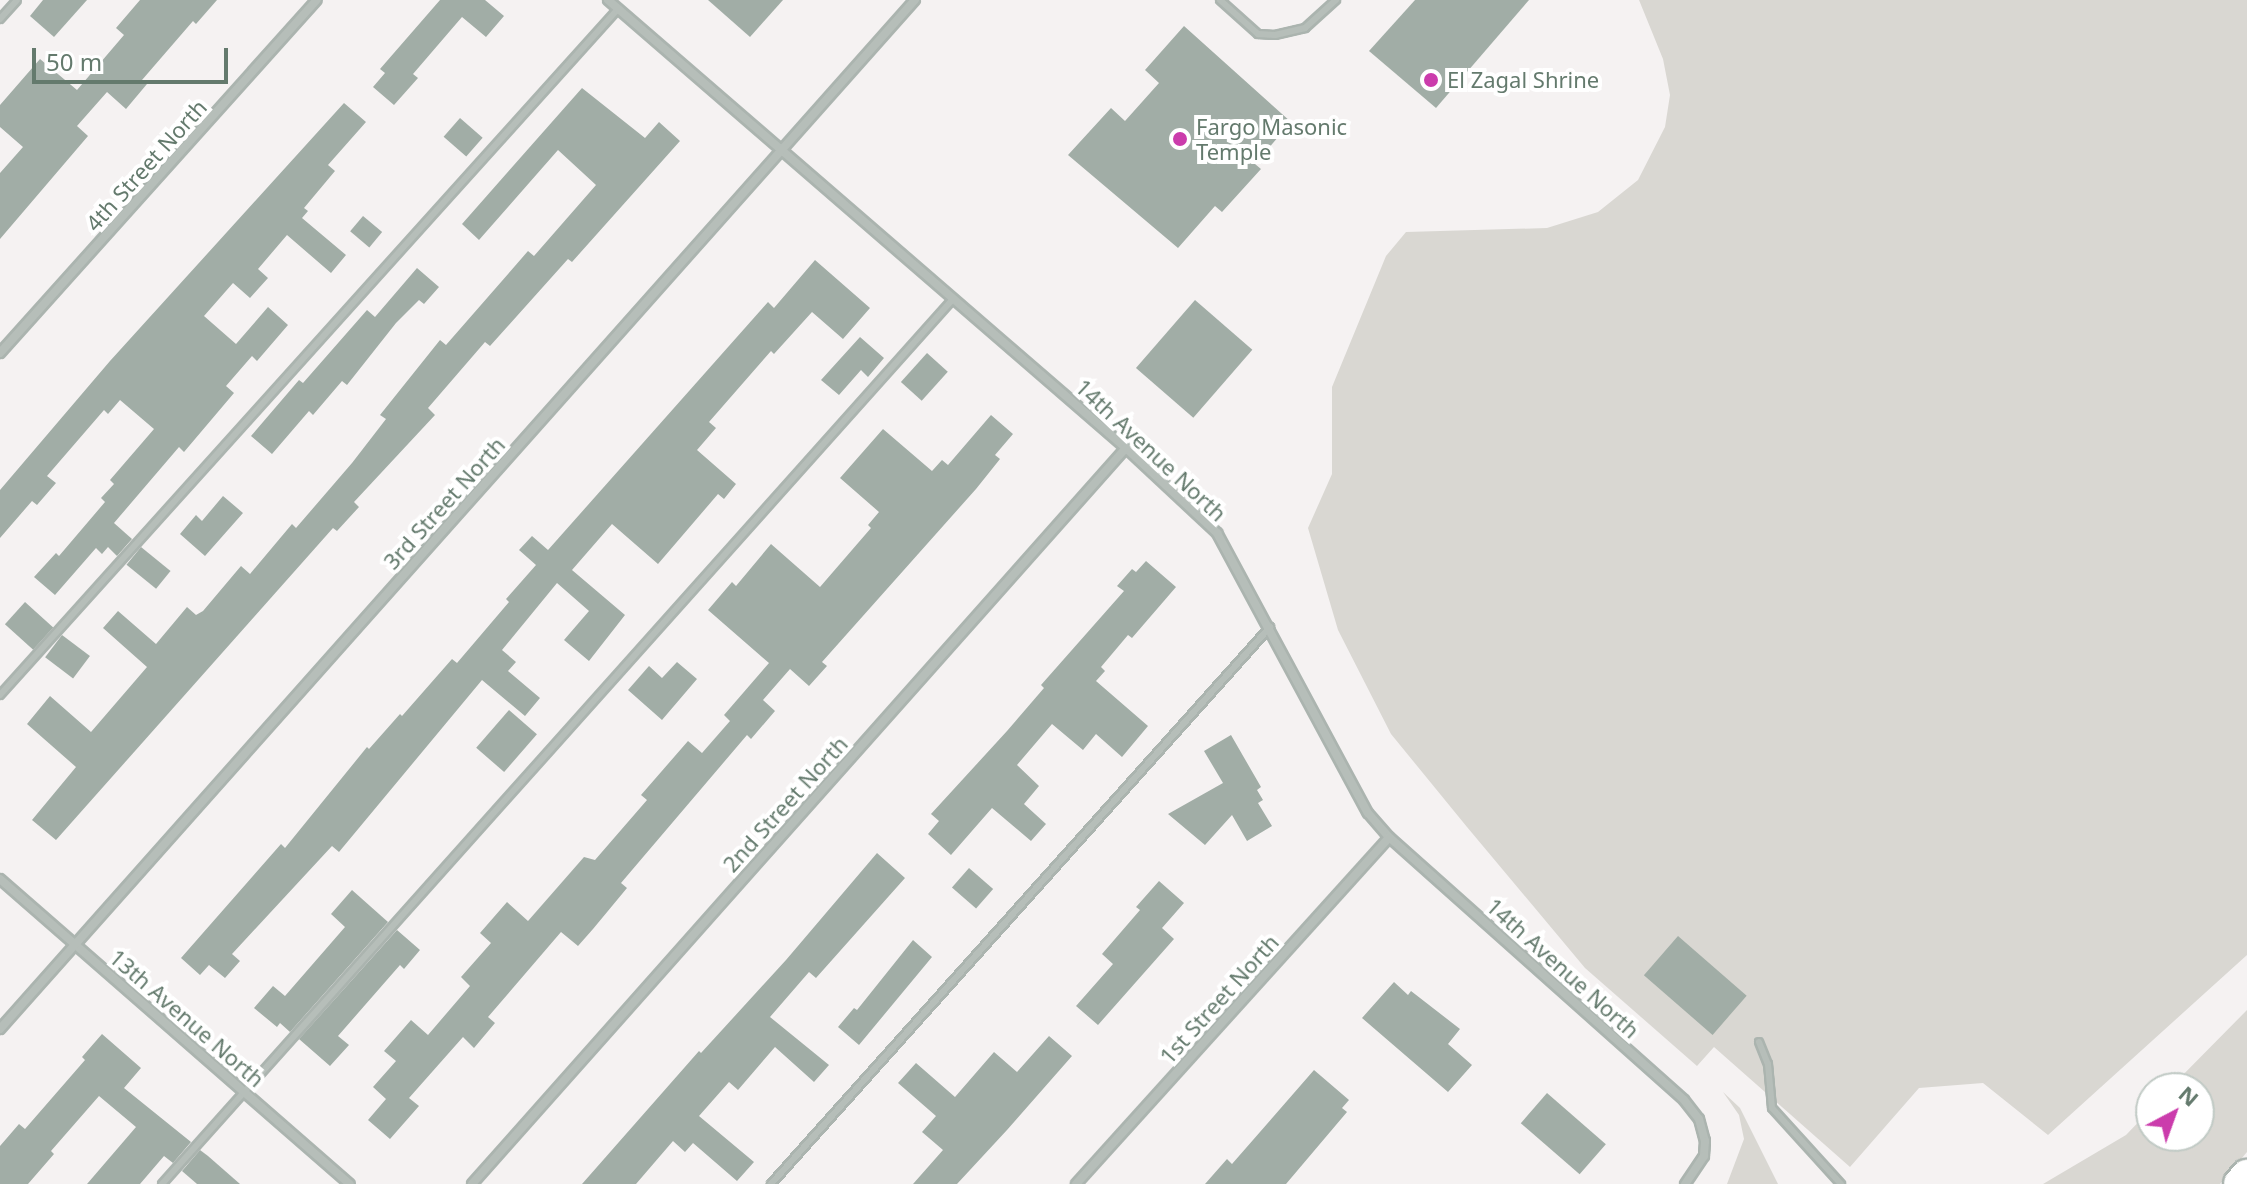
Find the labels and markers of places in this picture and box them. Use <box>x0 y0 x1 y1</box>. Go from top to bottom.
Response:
place label: El Zagal Shrine <box>1447 67 1599 93</box>
marker: El Zagal Shrine <box>1422 71 1440 89</box>
place label: Fargo Masonic Temple <box>1196 113 1347 164</box>
marker: Fargo Masonic Temple <box>1171 130 1189 148</box>

